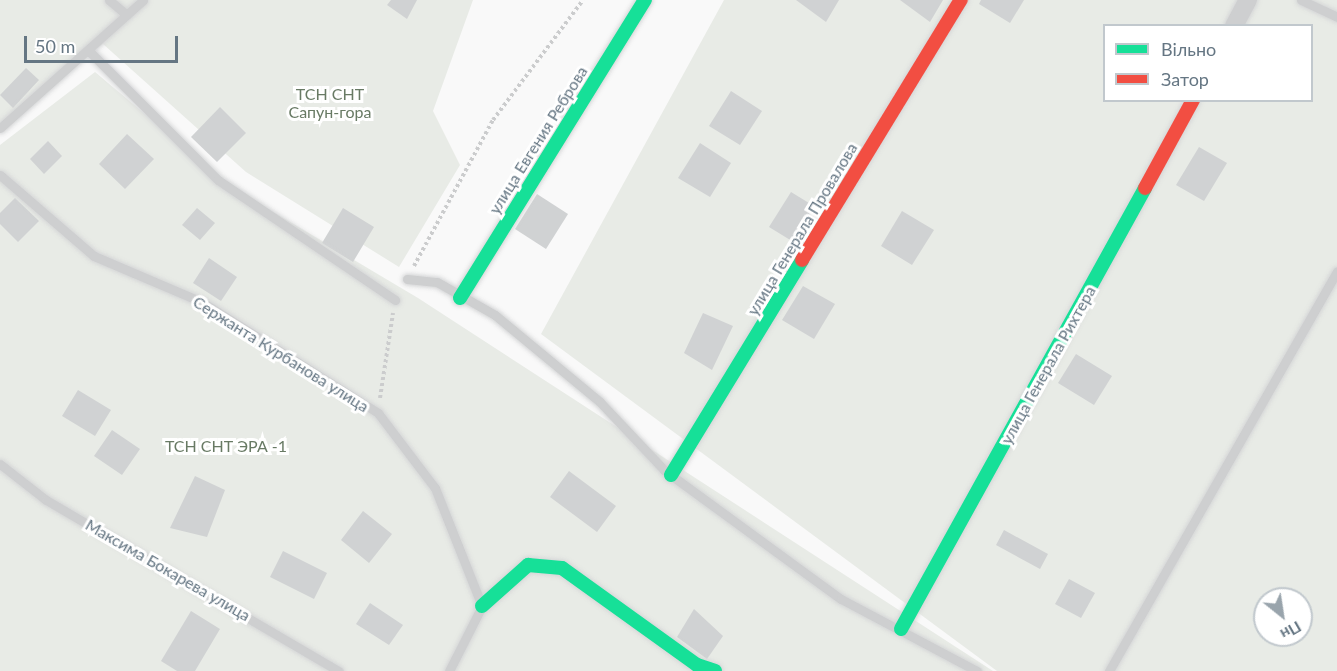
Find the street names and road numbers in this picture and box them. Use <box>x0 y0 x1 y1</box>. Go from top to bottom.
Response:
street label: улица Евгения Реброва <box>485 63 591 217</box>
street label: улица Генерала Провалова <box>743 139 861 319</box>
street label: улица Генерала Рихтера <box>997 283 1099 447</box>
street label: Сержанта Курбанова улица <box>190 292 372 416</box>
street label: Максима Бокарева улица <box>82 515 254 625</box>

